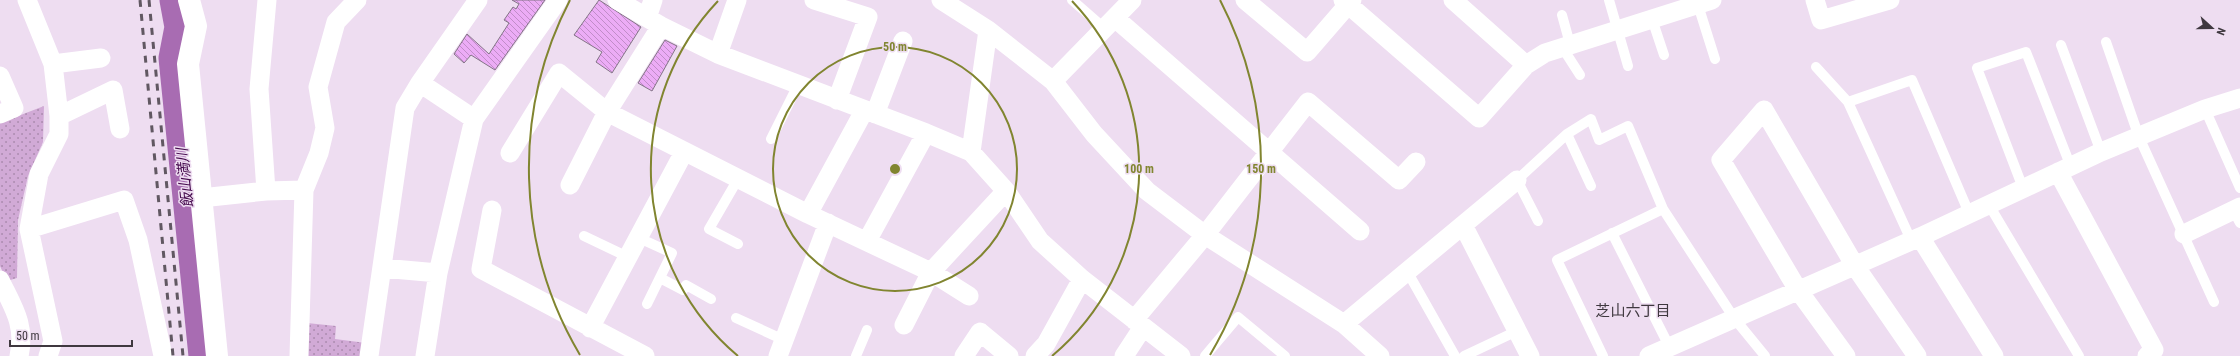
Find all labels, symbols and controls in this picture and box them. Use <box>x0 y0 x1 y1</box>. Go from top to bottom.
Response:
north arrow <box>2192 8 2232 48</box>
text: N <box>2214 26 2228 37</box>
text: 50 m <box>883 40 907 54</box>
water label: 飯山満川 <box>173 145 197 209</box>
centre of rings <box>888 162 902 176</box>
text: 100 m <box>1124 162 1154 176</box>
text: 150 m <box>1246 162 1276 176</box>
district label: 芝山六丁目 <box>1595 302 1671 320</box>
scale bar <box>10 322 132 348</box>
text: 50 m <box>16 329 40 343</box>

